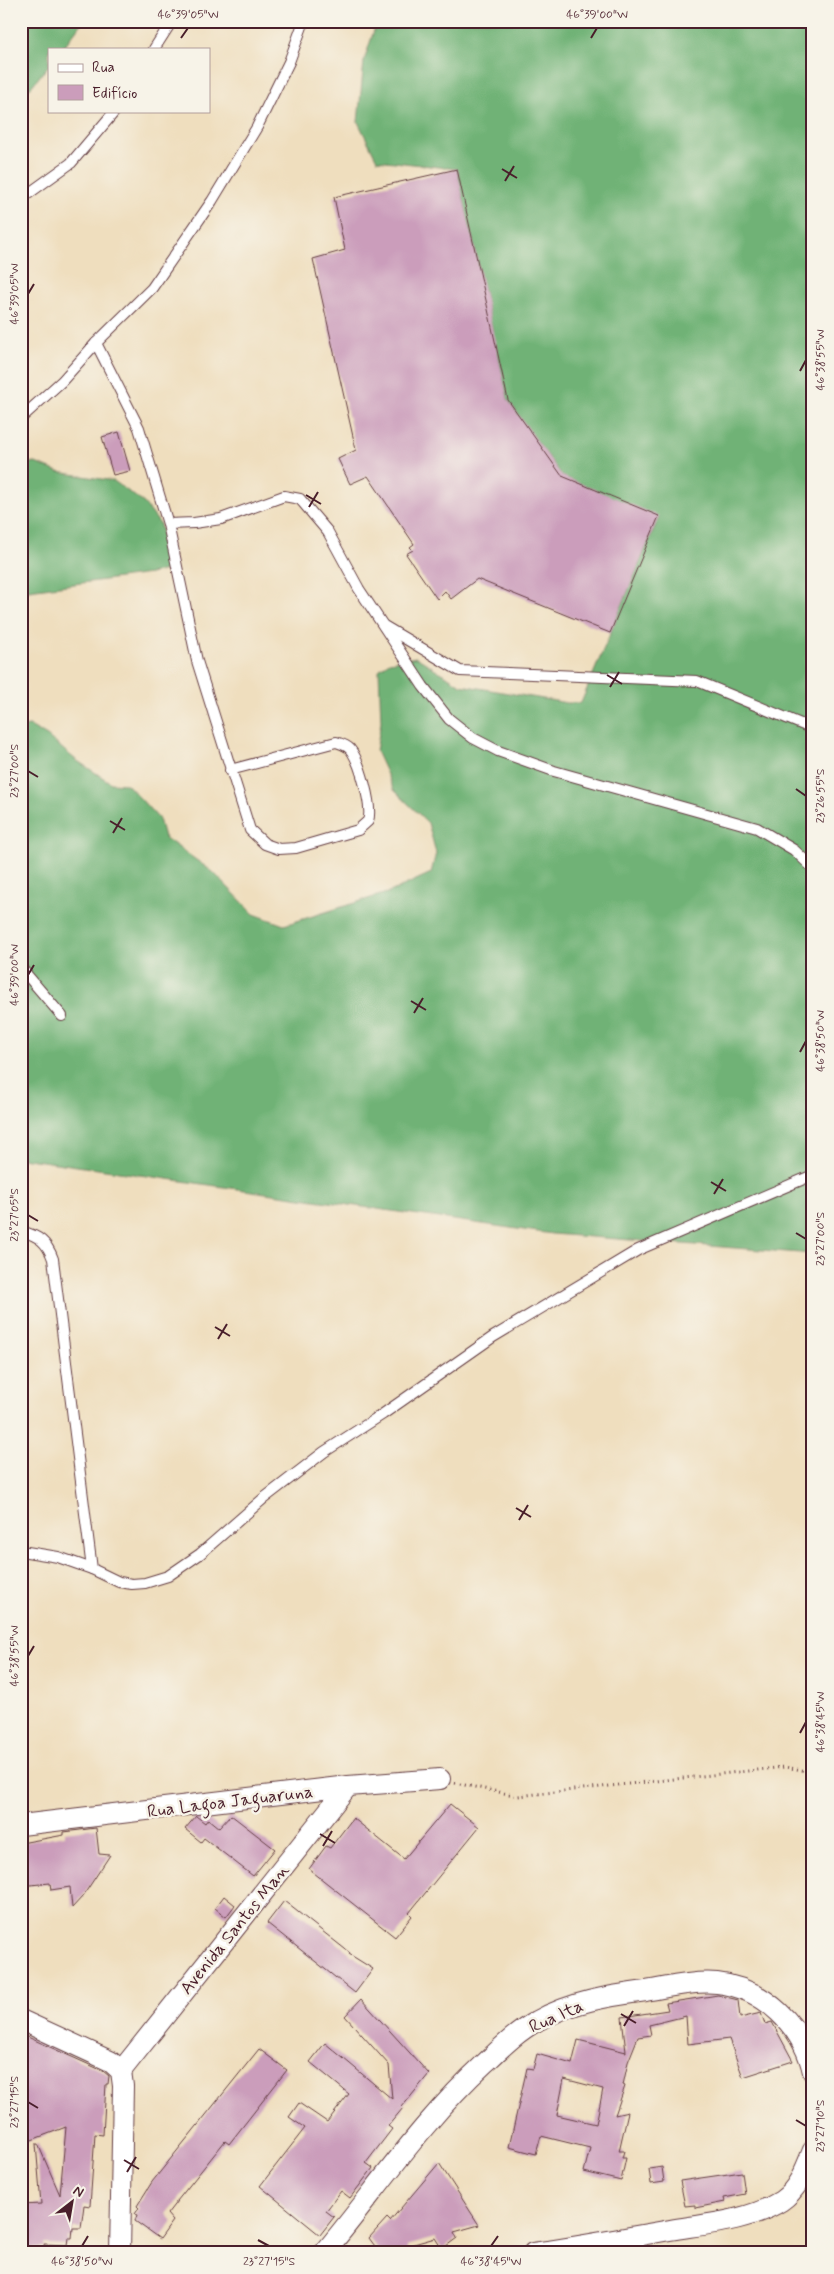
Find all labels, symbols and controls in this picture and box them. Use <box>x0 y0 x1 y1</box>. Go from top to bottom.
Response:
text: 46°39'05"W <box>157 7 219 23</box>
text: 46°39'00"W <box>566 7 628 23</box>
legend <box>48 48 210 112</box>
text: Rua <box>92 58 115 78</box>
text: Edifício <box>92 84 137 104</box>
text: 46°39'05"W <box>7 263 23 325</box>
text: 46°38'55"W <box>813 329 829 391</box>
text: 23°27'00"S <box>7 744 23 798</box>
text: 23°26'55"S <box>813 768 829 823</box>
text: 46°39'00"W <box>7 944 23 1006</box>
text: 46°38'50"W <box>813 1010 829 1072</box>
text: 23°27'05"S <box>7 1188 23 1242</box>
text: 23°27'00"S <box>813 1212 829 1266</box>
text: 46°38'55"W <box>7 1625 23 1687</box>
text: 46°38'45"W <box>813 1691 829 1752</box>
street label: Rua Lagoa Jaguaruna <box>146 1780 315 1826</box>
street label: Avenida Santos Man <box>175 1859 295 2000</box>
street label: Rua Ita <box>525 1994 587 2040</box>
text: 23°27'15"S <box>7 2076 23 2128</box>
text: 23°27'10"S <box>813 2099 829 2152</box>
north arrow <box>48 2176 98 2226</box>
text: N <box>70 2182 87 2202</box>
text: 46°38'50"W <box>51 2254 113 2270</box>
text: 23°27'15"S <box>243 2254 295 2270</box>
text: 46°38'45"W <box>461 2254 522 2270</box>

